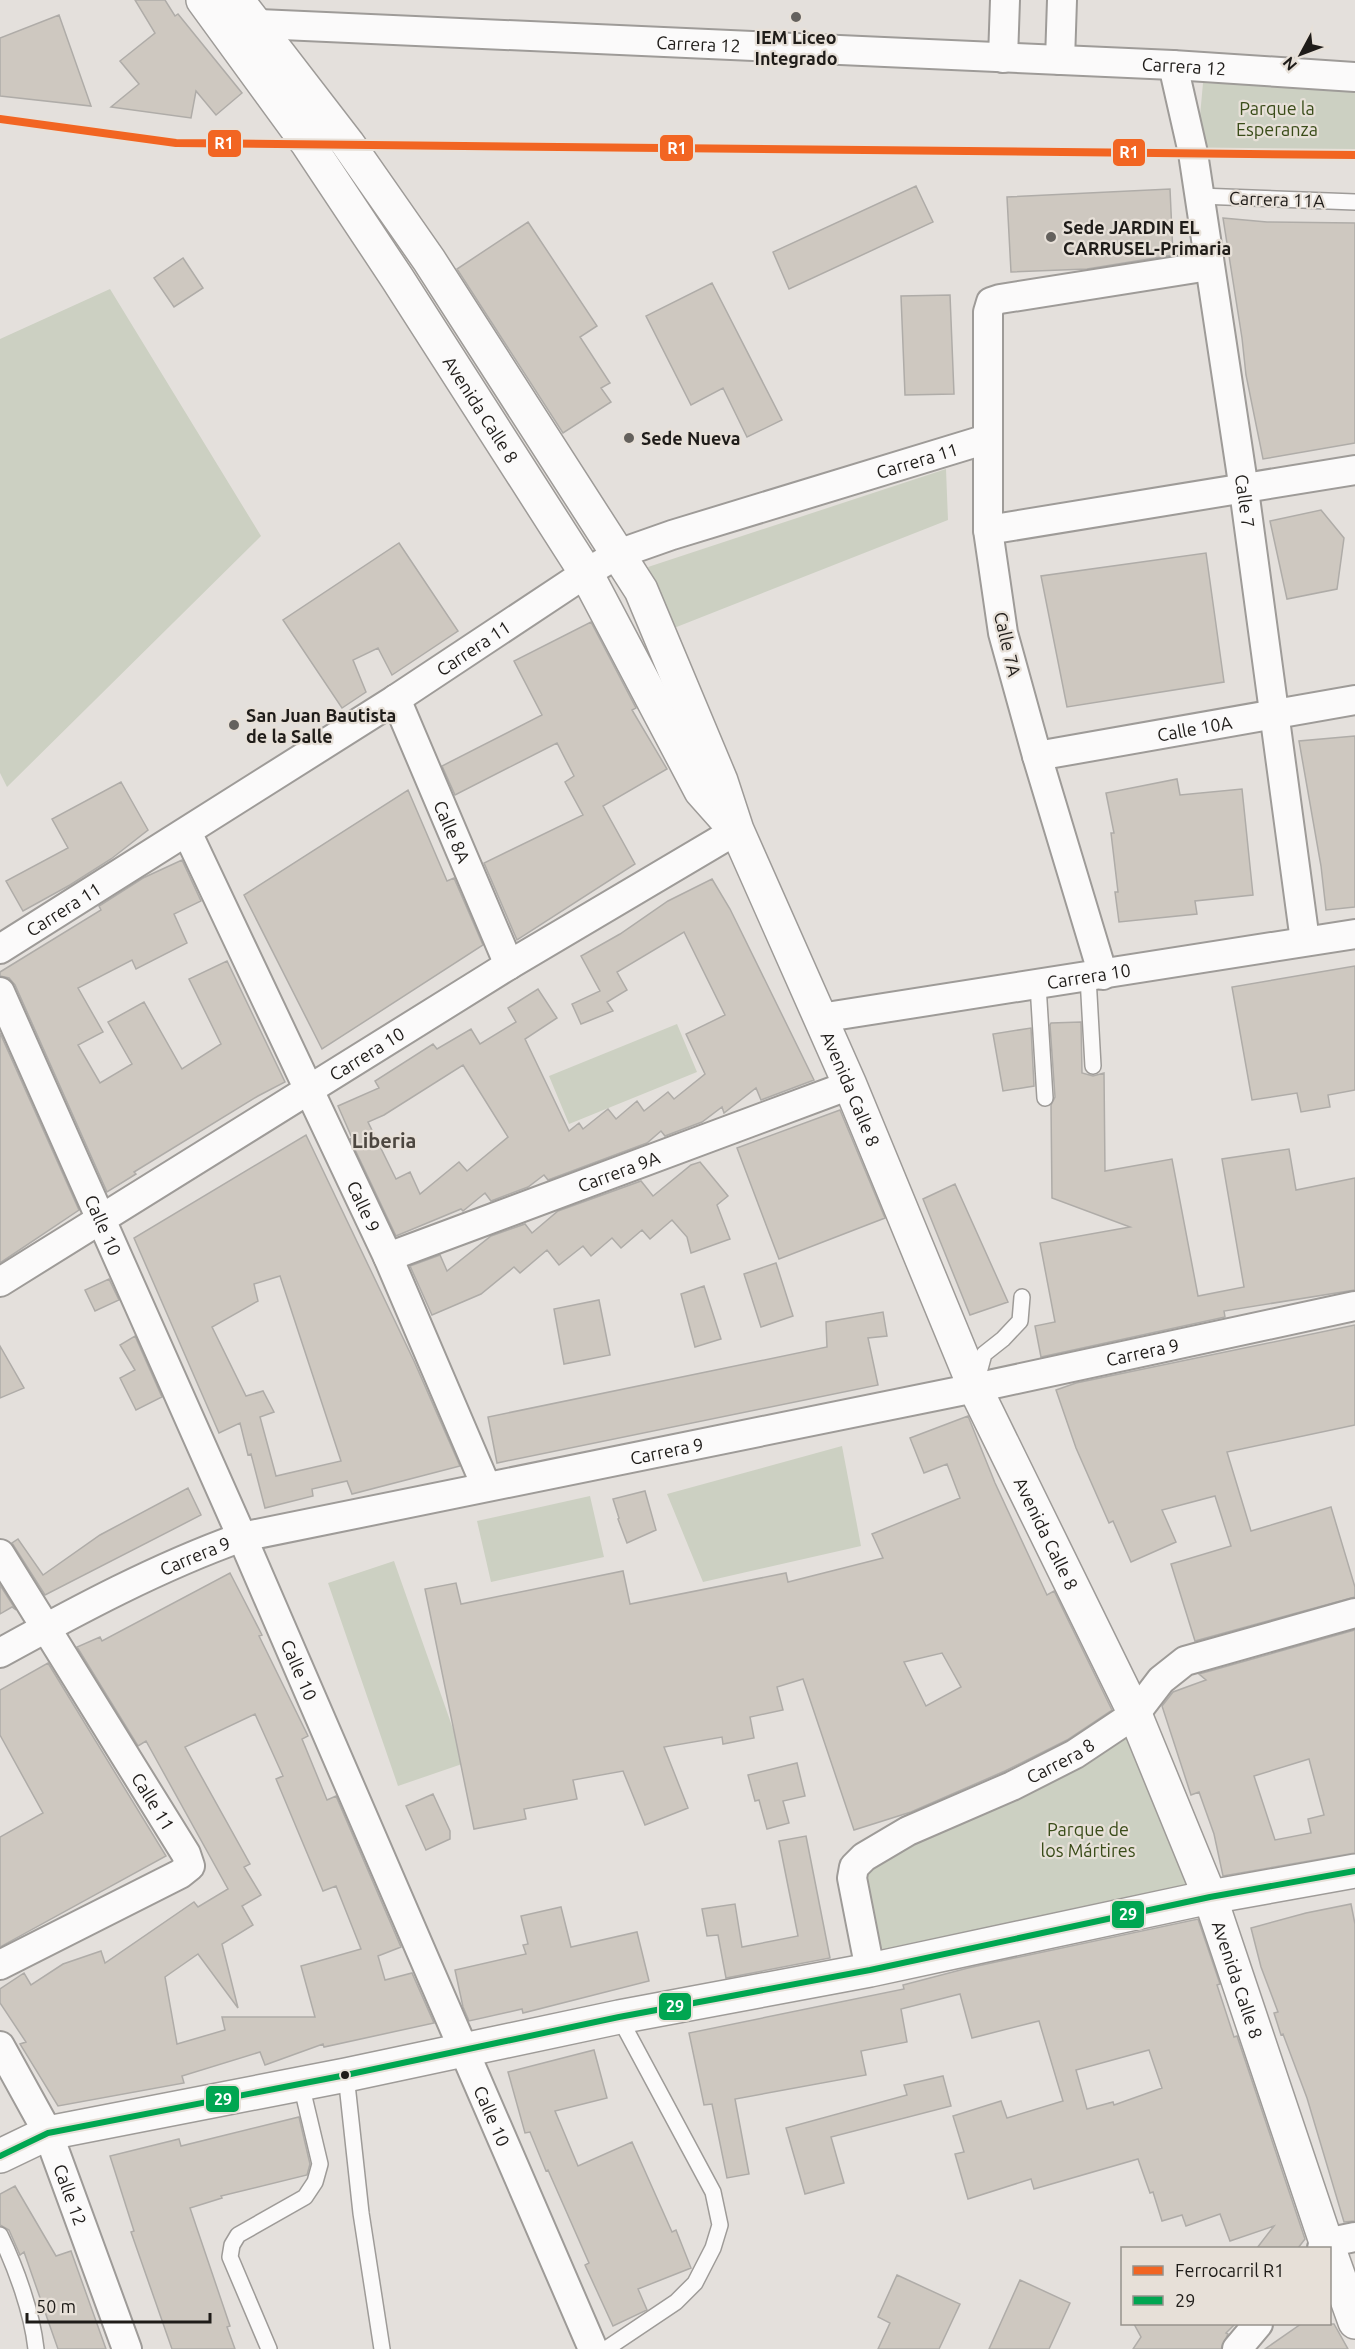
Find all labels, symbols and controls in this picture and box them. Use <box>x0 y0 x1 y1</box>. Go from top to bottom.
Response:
marker: IEM Liceo Integrado <box>789 10 803 24</box>
north arrow <box>1271 24 1331 84</box>
place label: IEM Liceo Integrado <box>754 27 838 68</box>
street label: Carrera 12 <box>656 32 741 56</box>
text: N <box>1279 53 1300 74</box>
street label: Carrera 12 <box>1141 54 1227 78</box>
park label: Parque la Esperanza <box>1236 98 1318 139</box>
line badge: R1 <box>207 129 242 158</box>
text: R1 <box>214 134 234 152</box>
line badge: R1 <box>659 134 694 162</box>
line badge: R1 <box>1112 138 1146 167</box>
text: R1 <box>667 139 687 157</box>
text: R1 <box>1119 143 1139 161</box>
street label: Carrera 11A <box>1229 187 1326 211</box>
place label: Sede JARDIN EL CARRUSEL-Primaria <box>1063 217 1231 258</box>
marker: Sede JARDIN EL CARRUSEL-Primaria <box>1044 230 1058 244</box>
street label: Avenida Calle 8 <box>440 352 523 466</box>
place label: Sede Nueva <box>641 428 741 448</box>
marker: Sede Nueva <box>622 431 636 445</box>
street label: Carrera 11 <box>874 438 960 482</box>
street label: Calle 7 <box>1232 473 1259 529</box>
street label: Calle 7A <box>991 610 1025 679</box>
street label: Carrera 11 <box>433 616 514 679</box>
place label: San Juan Bautista de la Salle <box>246 705 396 746</box>
street label: Calle 10A <box>1155 712 1234 745</box>
marker: San Juan Bautista de la Salle <box>227 718 241 732</box>
street label: Calle 8A <box>430 797 474 866</box>
street label: Carrera 11 <box>22 878 104 940</box>
street label: Carrera 10 <box>1045 959 1132 992</box>
street label: Carrera 10 <box>326 1023 408 1084</box>
street label: Avenida Calle 8 <box>818 1028 884 1149</box>
district label: Liberia <box>352 1129 416 1152</box>
street label: Carrera 9A <box>575 1147 663 1196</box>
street label: Calle 9 <box>343 1178 385 1235</box>
street label: Calle 10 <box>81 1192 126 1258</box>
street label: Carrera 9 <box>1104 1334 1181 1369</box>
street label: Carrera 9 <box>628 1433 705 1468</box>
street label: Avenida Calle 8 <box>1010 1474 1082 1593</box>
street label: Carrera 9 <box>157 1532 233 1579</box>
street label: Calle 10 <box>278 1636 321 1703</box>
street label: Carrera 8 <box>1023 1734 1098 1787</box>
street label: Calle 11 <box>128 1769 179 1834</box>
park label: Parque de los Mártires <box>1041 1819 1136 1860</box>
line badge: 29 <box>1111 1900 1145 1929</box>
text: 29 <box>1119 1905 1137 1923</box>
street label: Avenida Calle 8 <box>1209 1918 1267 2041</box>
line badge: 29 <box>658 1992 692 2021</box>
text: 29 <box>666 1997 684 2015</box>
unlabelled marker <box>339 2069 351 2081</box>
street label: Calle 10 <box>470 2083 514 2149</box>
line badge: 29 <box>205 2085 240 2113</box>
text: 29 <box>214 2090 232 2108</box>
street label: Calle 12 <box>50 2161 91 2228</box>
legend <box>1121 2247 1331 2325</box>
text: Ferrocarril R1 <box>1175 2260 1284 2280</box>
scale bar <box>27 2286 210 2324</box>
text: 29 <box>1175 2290 1195 2310</box>
text: 50 m <box>36 2296 76 2316</box>

